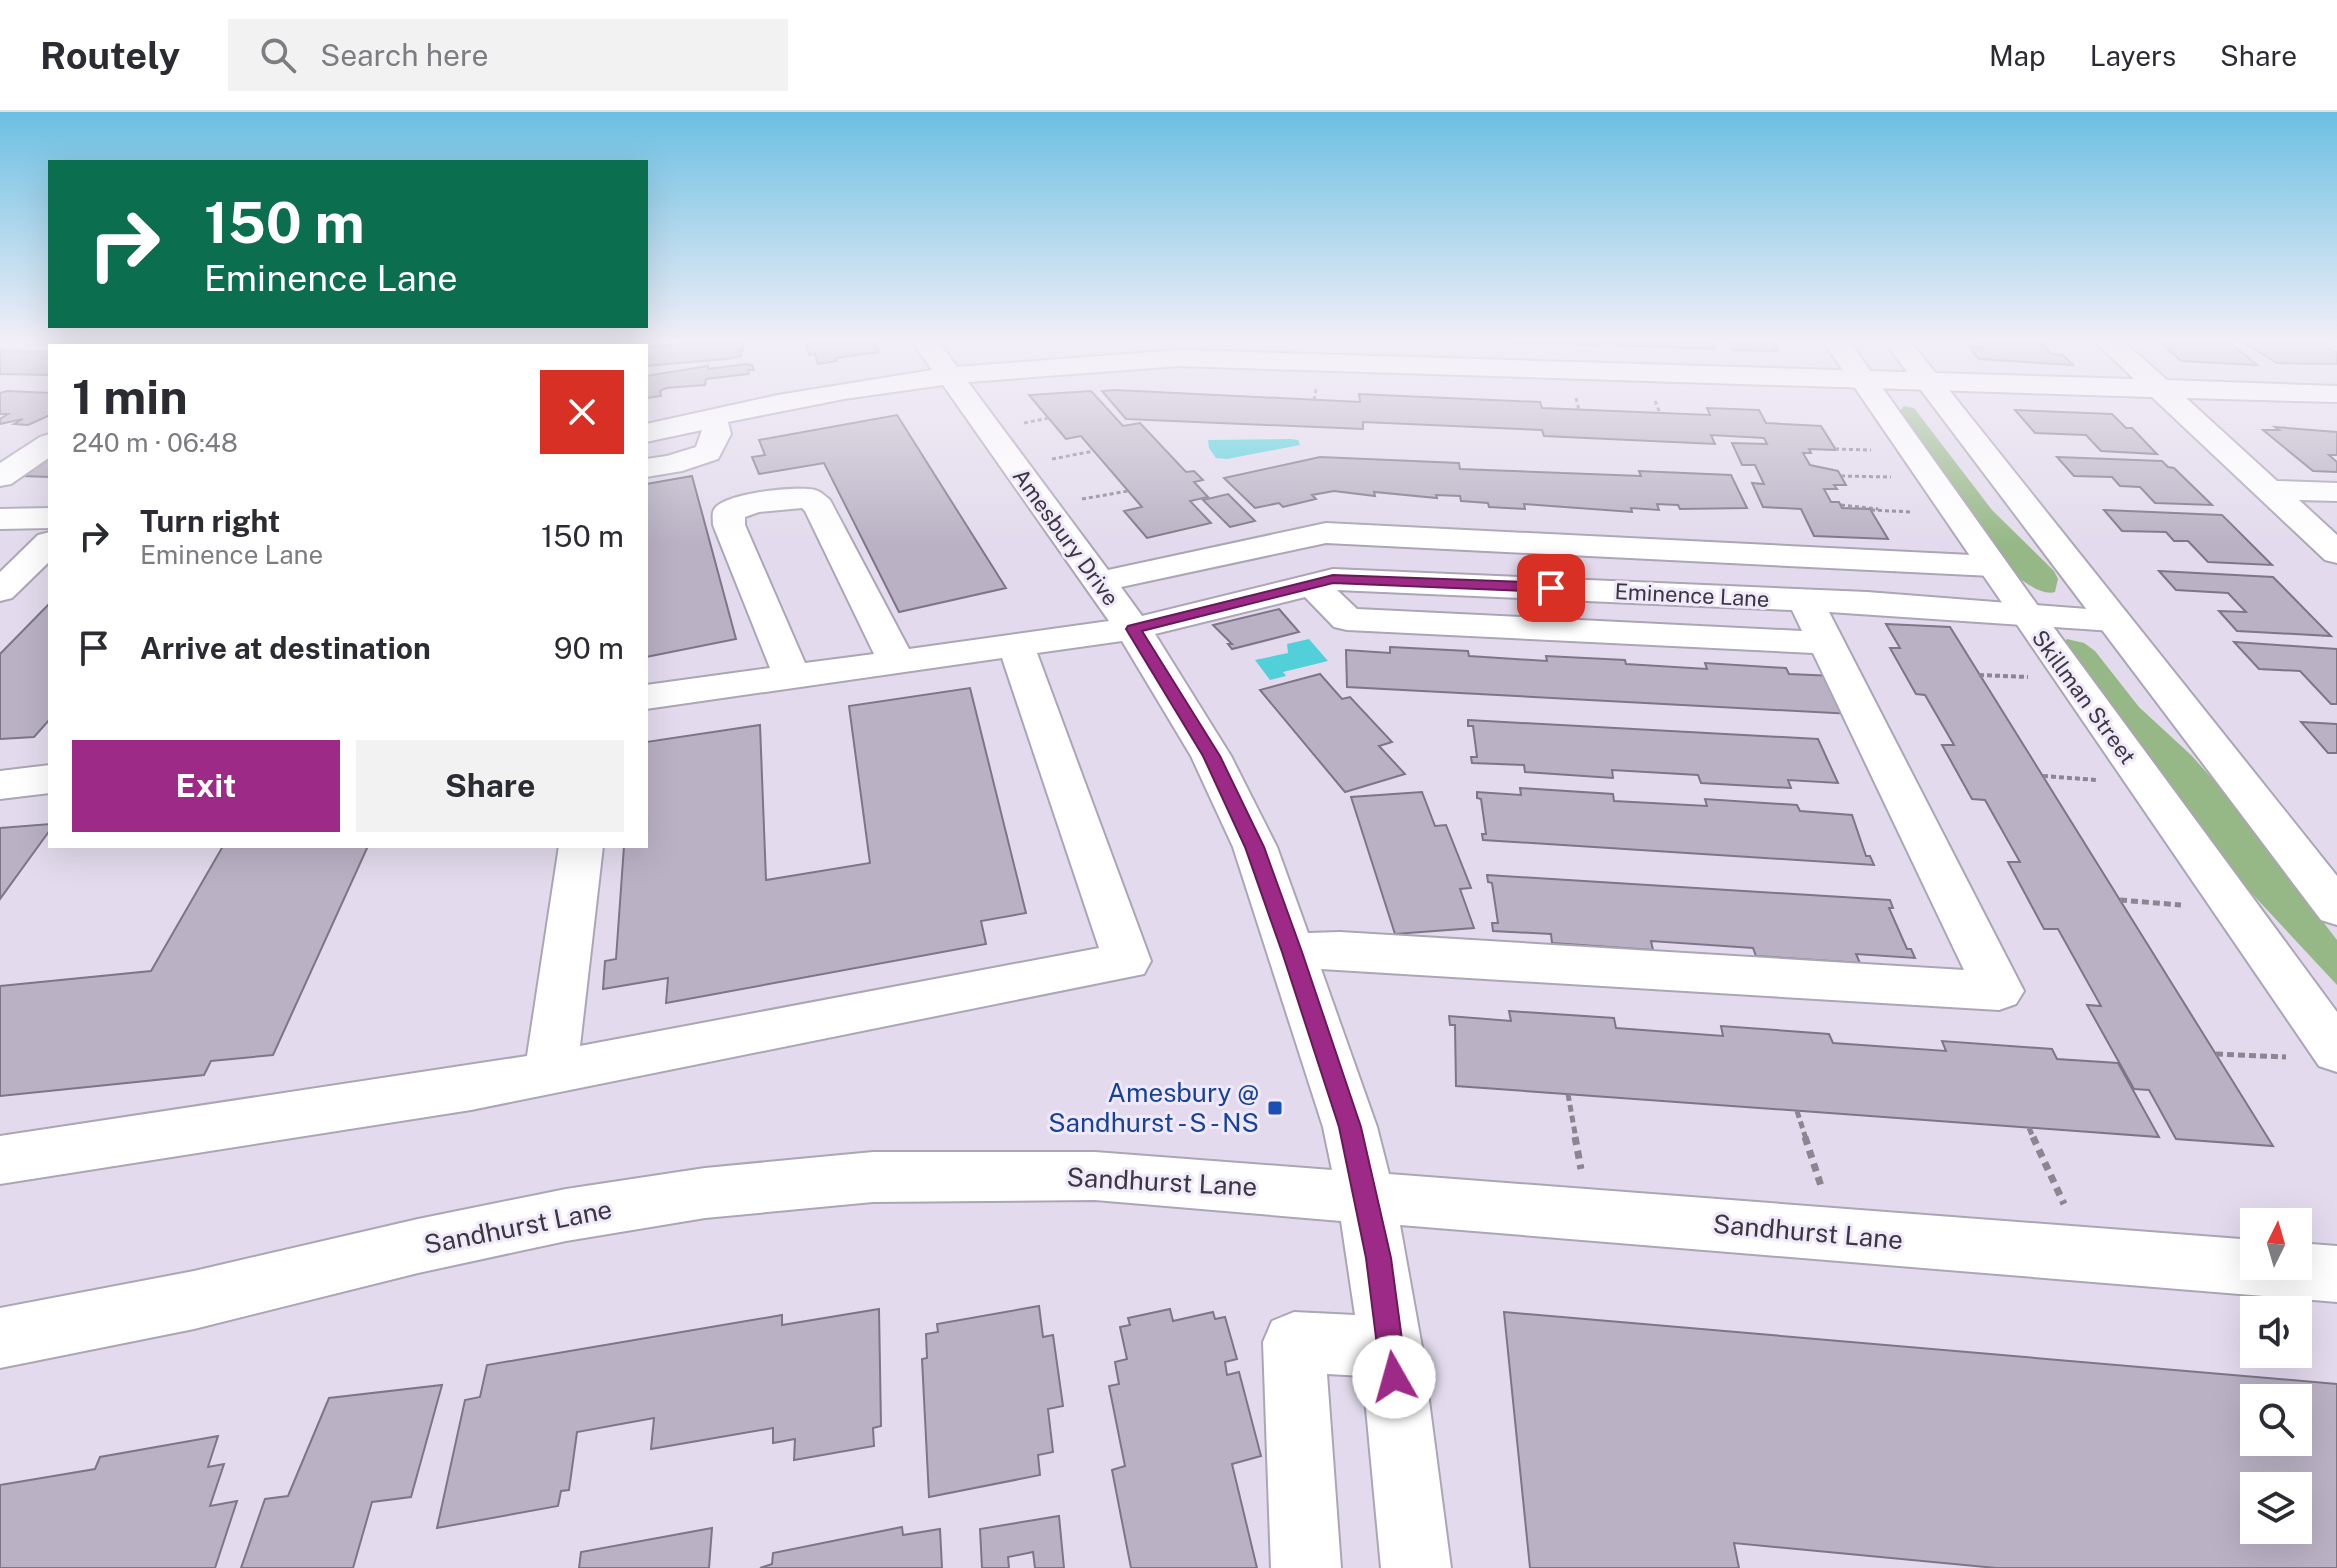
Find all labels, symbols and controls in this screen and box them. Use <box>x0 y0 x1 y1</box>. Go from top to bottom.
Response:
search box <box>228 19 788 91</box>
text: Routely <box>40 33 180 78</box>
icon: search <box>256 33 300 77</box>
text: Search here <box>320 37 489 73</box>
text: Map <box>1989 39 2046 72</box>
text: Layers <box>2090 39 2176 72</box>
text: Share <box>2220 39 2297 72</box>
text: 150 m <box>204 190 365 256</box>
icon: right <box>72 192 176 296</box>
text: Eminence Lane <box>204 257 458 299</box>
text: 1 min <box>72 368 188 425</box>
button: close <box>540 370 624 454</box>
text: 240 m · 06:48 <box>72 427 238 458</box>
street label: Amesbury Drive <box>1008 464 1124 610</box>
text: Turn right <box>140 503 280 539</box>
icon: right <box>72 514 116 558</box>
text: 150 m <box>541 518 624 554</box>
text: Eminence Lane <box>140 539 323 570</box>
pin <box>1517 554 1585 622</box>
icon: arrive <box>1529 566 1573 610</box>
street label: Eminence Lane <box>1614 578 1770 612</box>
street label: Skillman Street <box>2027 625 2141 769</box>
icon: arrive <box>72 626 116 670</box>
text: Arrive at destination <box>140 630 431 666</box>
text: 90 m <box>554 630 624 666</box>
button: Exit <box>72 740 340 832</box>
button: Share <box>356 740 624 832</box>
place label: Amesbury @ Sandhurst - S - NS <box>1048 1077 1259 1138</box>
marker: Amesbury @ Sandhurst - S - NS <box>1266 1099 1284 1117</box>
street label: Sandhurst Lane <box>1066 1161 1258 1202</box>
street label: Sandhurst Lane <box>421 1193 614 1260</box>
street label: Sandhurst Lane <box>1712 1208 1904 1255</box>
north arrow <box>2240 1208 2312 1280</box>
map controls <box>2240 1208 2312 1544</box>
button: sound <box>2240 1296 2312 1368</box>
position arrow <box>1352 1335 1436 1419</box>
button: search <box>2240 1384 2312 1456</box>
button: layers <box>2240 1472 2312 1544</box>

